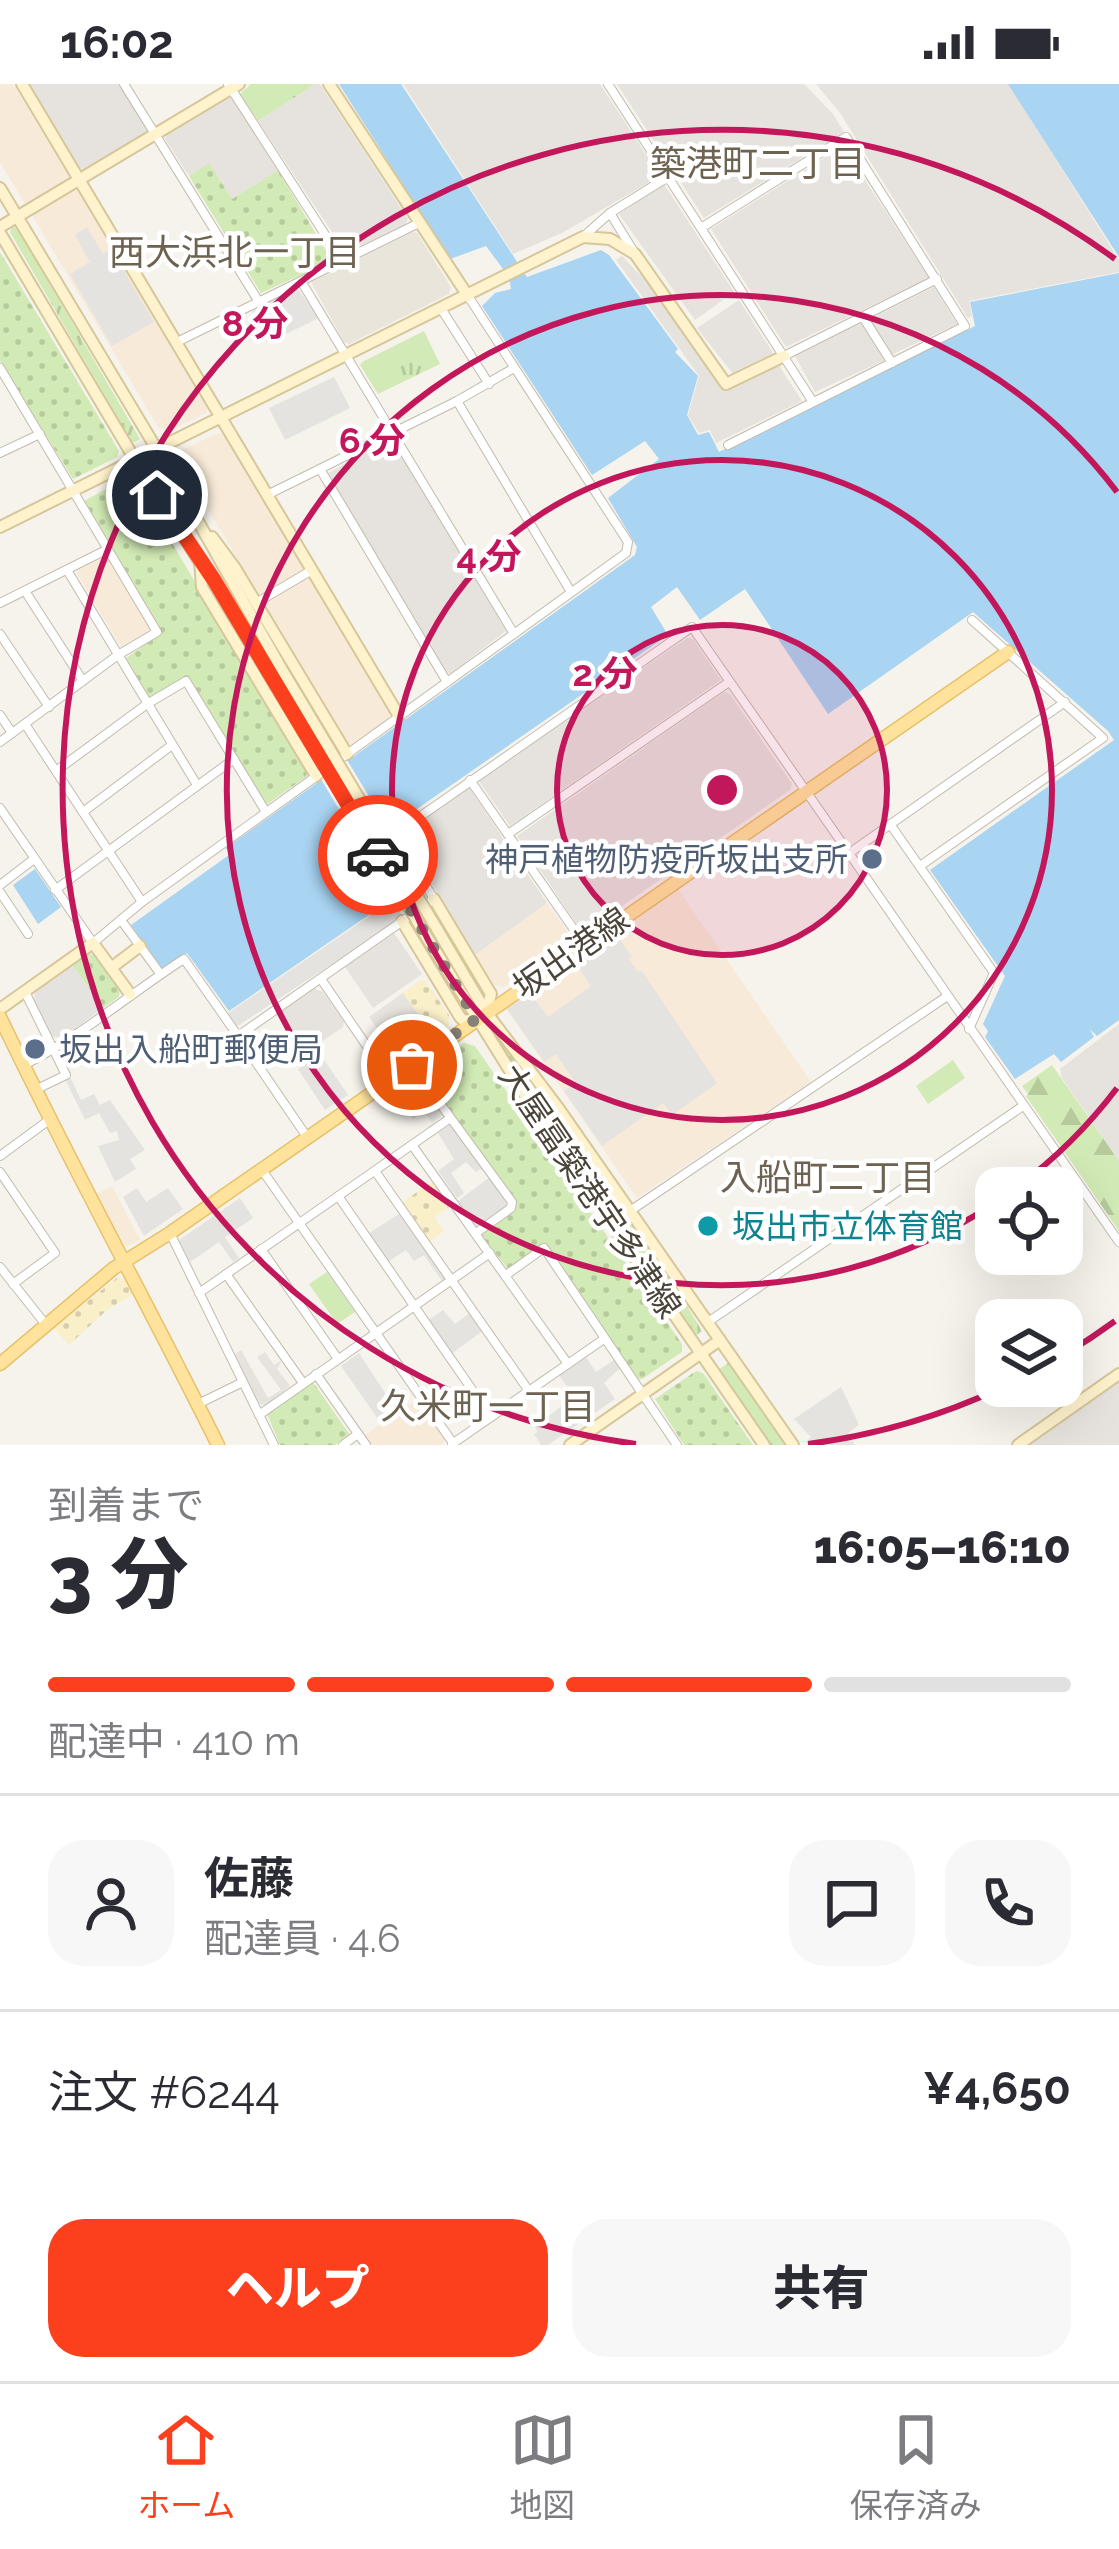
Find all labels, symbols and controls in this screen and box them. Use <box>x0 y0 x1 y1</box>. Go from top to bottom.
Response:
text: 16:02 <box>60 16 174 69</box>
district label: 築港町二丁目 <box>650 142 866 184</box>
district label: 西大浜北一丁目 <box>109 231 361 273</box>
text: 8 分 <box>222 302 288 344</box>
text: 6 分 <box>339 419 405 461</box>
pin <box>106 444 208 546</box>
icon: home <box>124 462 190 528</box>
text: 4 分 <box>456 535 522 577</box>
text: 2 分 <box>573 652 637 694</box>
centre of rings <box>701 769 743 811</box>
courier <box>318 795 438 915</box>
icon: car <box>345 822 411 888</box>
place label: 神戸植物防疫所坂出支所 <box>485 840 848 879</box>
marker: 神戸植物防疫所坂出支所 <box>859 846 885 872</box>
street label: 坂出港線 <box>506 899 636 1007</box>
pin <box>361 1014 463 1116</box>
place label: 坂出入船町郵便局 <box>59 1030 323 1069</box>
icon: bag <box>379 1032 445 1098</box>
marker: 坂出入船町郵便局 <box>22 1036 48 1062</box>
street label: 大屋冨築港宇多津線 <box>491 1057 689 1325</box>
district label: 入船町二丁目 <box>720 1156 936 1198</box>
map controls <box>975 1167 1083 1407</box>
button: locate <box>975 1167 1083 1275</box>
place label: 坂出市立体育館 <box>732 1207 963 1246</box>
marker: 坂出市立体育館 <box>695 1213 721 1239</box>
button: layers <box>975 1299 1083 1407</box>
district label: 久米町一丁目 <box>380 1385 596 1427</box>
text: 到着まで <box>48 1482 204 1528</box>
text: 16:05–16:10 <box>814 1521 1071 1574</box>
text: 3 分 <box>48 1529 189 1620</box>
text: 配達中 · 410 m <box>48 1718 300 1764</box>
button: person <box>48 1840 174 1966</box>
button: chat <box>789 1840 915 1966</box>
button: phone <box>945 1840 1071 1966</box>
text: 佐藤 <box>204 1852 294 1905</box>
text: 配達員 · 4.6 <box>204 1915 400 1961</box>
text: ¥4,650 <box>923 2062 1071 2115</box>
text: 注文 #6244 <box>48 2066 280 2119</box>
button: ヘルプ <box>48 2219 548 2357</box>
button: 共有 <box>572 2219 1071 2357</box>
tab: ホーム <box>137 2407 235 2527</box>
tab: 地図 <box>510 2407 576 2527</box>
tab: 保存済み <box>850 2407 982 2527</box>

